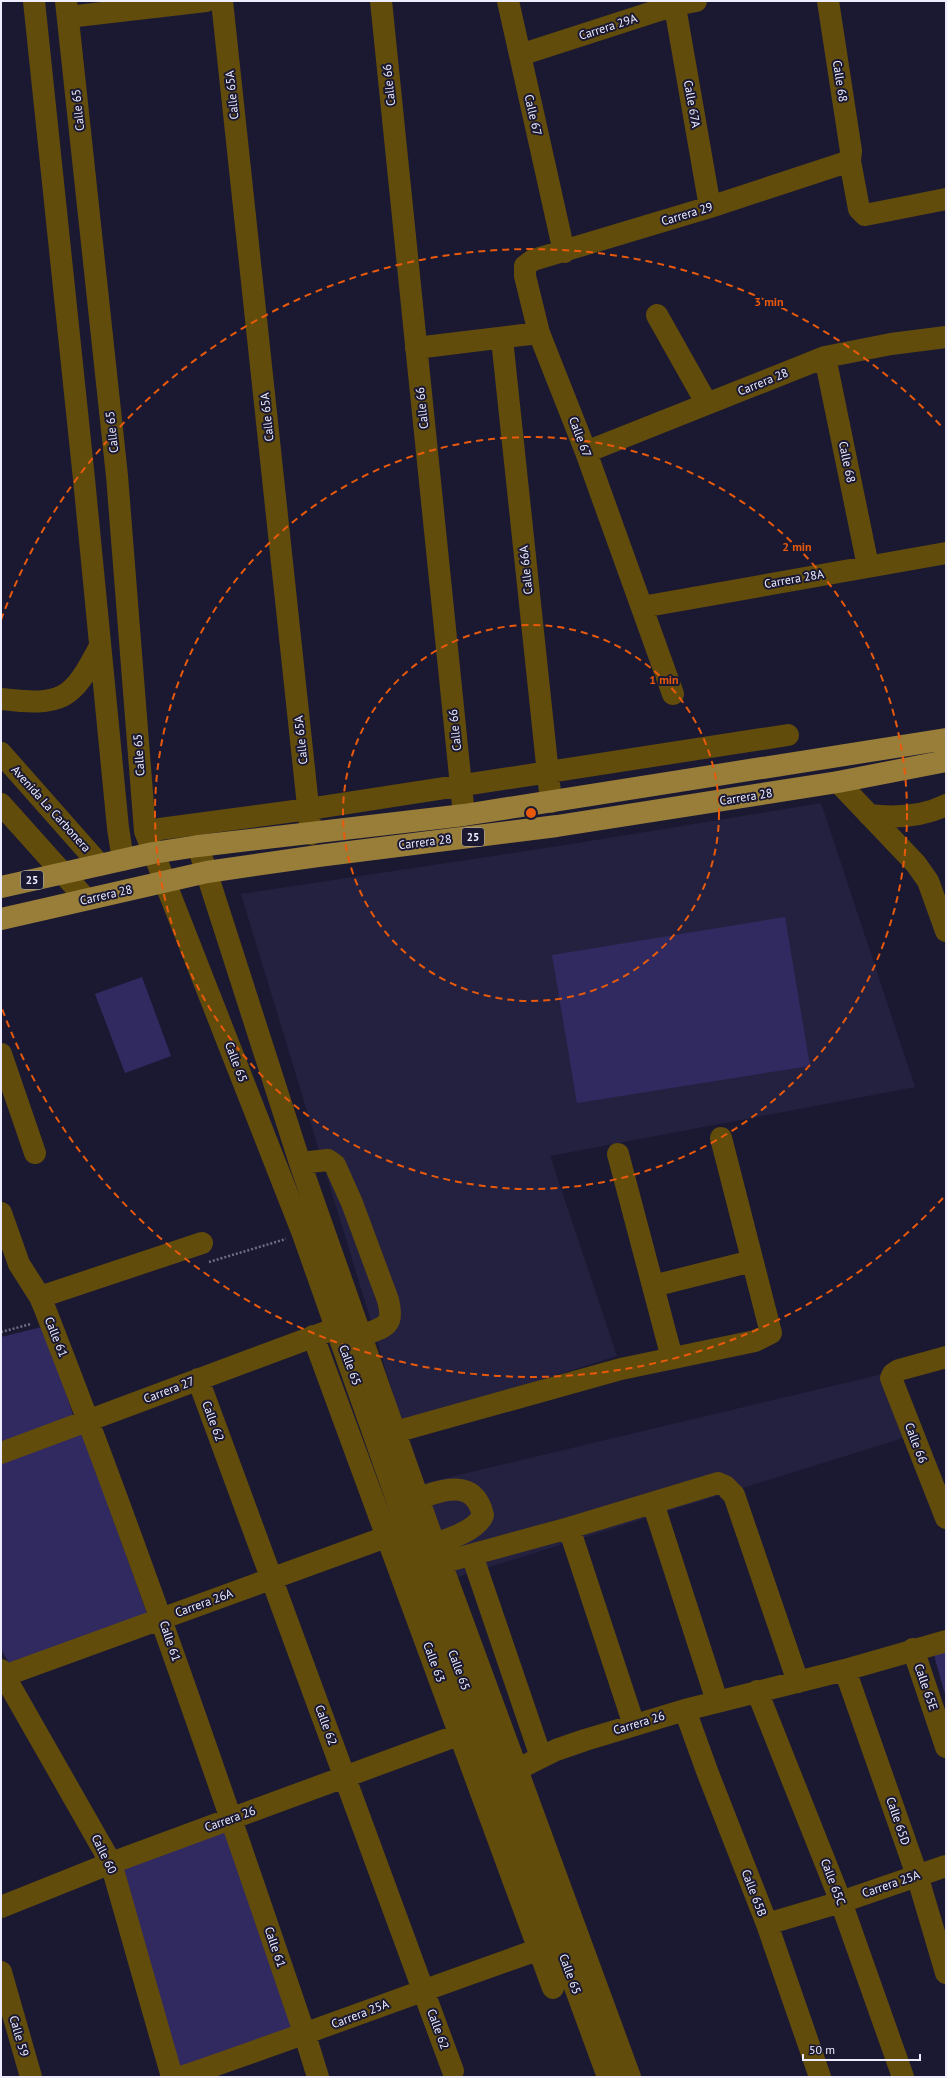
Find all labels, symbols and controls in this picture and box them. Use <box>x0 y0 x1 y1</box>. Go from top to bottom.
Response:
street label: Carrera 29A <box>577 10 639 43</box>
street label: Calle 68 <box>830 59 851 103</box>
street label: Calle 66 <box>379 63 398 107</box>
street label: Calle 65A <box>221 70 242 120</box>
street label: Calle 67A <box>681 79 704 129</box>
street label: Calle 65 <box>68 88 87 132</box>
street label: Calle 67 <box>521 93 546 137</box>
street label: Carrera 29 <box>659 199 714 228</box>
text: 3 min <box>754 294 784 309</box>
street label: Carrera 28 <box>735 365 790 398</box>
street label: Calle 66 <box>412 386 431 430</box>
street label: Calle 65A <box>256 392 277 442</box>
street label: Calle 65 <box>102 410 121 454</box>
street label: Calle 67 <box>566 415 595 459</box>
street label: Calle 68 <box>836 440 859 484</box>
text: 2 min <box>782 539 812 554</box>
street label: Calle 66A <box>515 545 536 595</box>
street label: Carrera 28A <box>763 566 825 591</box>
text: 1 min <box>649 672 679 687</box>
street label: Calle 66 <box>445 708 464 752</box>
street label: Calle 65A <box>290 715 311 765</box>
street label: Calle 65 <box>130 734 147 777</box>
street label: Avenida La Carbonera <box>9 762 94 855</box>
street label: Carrera 28 <box>718 785 773 808</box>
centre of rings <box>524 806 538 820</box>
road number: 25 <box>462 828 484 846</box>
street label: Carrera 28 <box>398 831 452 852</box>
road number: 25 <box>21 871 43 889</box>
street label: Carrera 28 <box>78 881 133 908</box>
street label: Calle 65 <box>222 1040 251 1084</box>
street label: Calle 61 <box>42 1315 71 1359</box>
street label: Calle 65 <box>336 1343 365 1387</box>
street label: Carrera 27 <box>141 1373 196 1406</box>
street label: Calle 62 <box>199 1399 228 1443</box>
street label: Calle 66 <box>902 1421 931 1465</box>
street label: Carrera 26A <box>173 1585 235 1620</box>
street label: Calle 61 <box>157 1619 184 1663</box>
street label: Calle 63 <box>420 1640 449 1684</box>
street label: Calle 65 <box>445 1648 474 1692</box>
street label: Calle 65E <box>911 1662 941 1712</box>
street label: Calle 62 <box>312 1703 341 1747</box>
street label: Carrera 26 <box>611 1708 666 1737</box>
street label: Calle 65D <box>883 1795 914 1847</box>
street label: Carrera 26 <box>202 1802 257 1835</box>
street label: Calle 60 <box>89 1832 121 1876</box>
street label: Calle 65C <box>818 1856 849 1907</box>
street label: Calle 65B <box>739 1867 770 1918</box>
street label: Carrera 25A <box>860 1867 922 1900</box>
street label: Calle 61 <box>262 1925 289 1969</box>
street label: Calle 65 <box>556 1952 585 1996</box>
street label: Carrera 25A <box>329 1996 391 2031</box>
street label: Calle 62 <box>424 2007 453 2051</box>
street label: Calle 59 <box>6 2014 32 2058</box>
scale bar <box>803 2036 920 2062</box>
text: 50 m <box>809 2042 835 2057</box>

